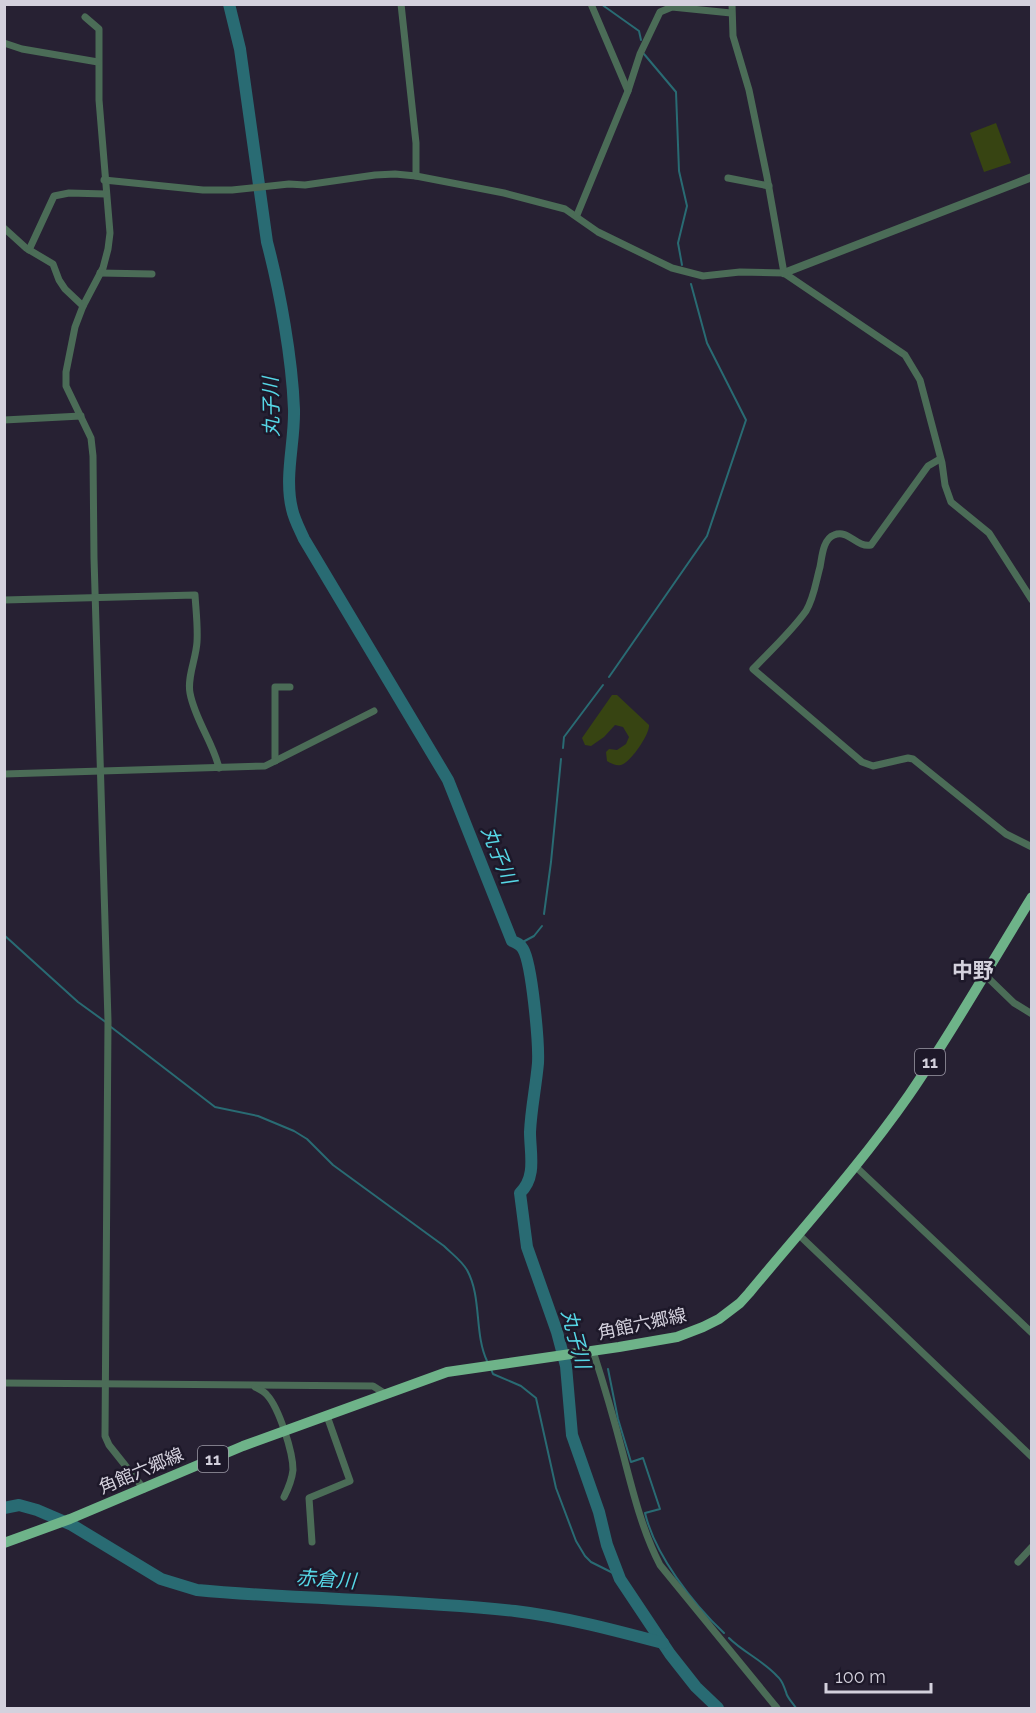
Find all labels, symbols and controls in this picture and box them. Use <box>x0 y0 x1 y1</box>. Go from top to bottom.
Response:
water label: 丸子川 <box>258 375 284 437</box>
water label: 丸子川 <box>477 823 522 889</box>
district label: 中野 <box>952 958 994 983</box>
road number: 11 <box>915 1049 945 1075</box>
street label: 角館六郷線 <box>596 1304 688 1343</box>
water label: 丸子川 <box>557 1307 596 1373</box>
street label: 角館六郷線 <box>95 1443 186 1498</box>
road number: 11 <box>198 1446 228 1472</box>
water label: 赤倉川 <box>295 1565 359 1593</box>
scale bar <box>826 1656 931 1694</box>
text: 100 m <box>835 1666 886 1687</box>

